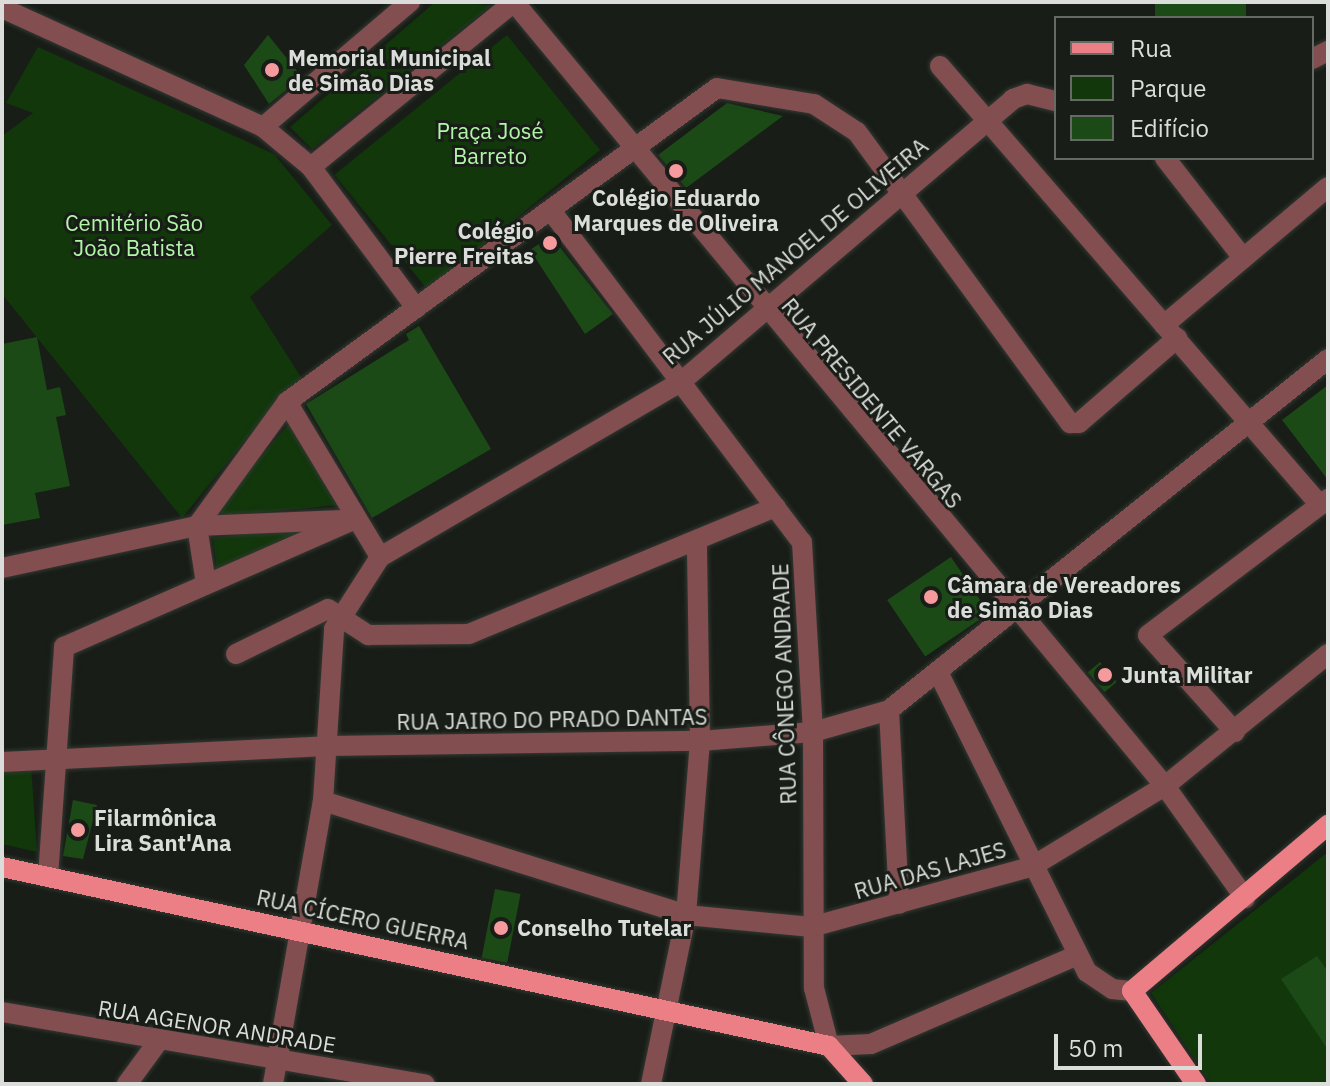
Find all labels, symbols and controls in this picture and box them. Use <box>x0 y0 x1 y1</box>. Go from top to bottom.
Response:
legend <box>1054 16 1314 160</box>
text: Rua <box>1130 32 1172 64</box>
place label: Memorial Municipal de Simão Dias <box>288 44 491 96</box>
marker: Memorial Municipal de Simão Dias <box>263 61 281 79</box>
text: Parque <box>1130 72 1207 104</box>
text: Edifício <box>1130 112 1209 144</box>
park label: Praça José Barreto <box>436 117 544 168</box>
street label: RUA JÚLIO MANOEL DE OLIVEIRA <box>657 132 933 370</box>
marker: Colégio Eduardo Marques de Oliveira <box>667 162 685 180</box>
place label: Colégio Eduardo Marques de Oliveira <box>573 184 779 236</box>
park label: Cemitério São João Batista <box>65 209 203 260</box>
place label: Colégio Pierre Freitas <box>394 217 534 268</box>
marker: Colégio Pierre Freitas <box>541 234 559 252</box>
street label: RUA PRESIDENTE VARGAS <box>776 293 968 513</box>
street label: RUA CÔNEGO ANDRADE <box>767 563 801 805</box>
place label: Câmara de Vereadores de Simão Dias <box>947 571 1181 622</box>
marker: Câmara de Vereadores de Simão Dias <box>922 588 940 606</box>
place label: Junta Militar <box>1121 662 1253 688</box>
marker: Junta Militar <box>1096 666 1114 684</box>
street label: RUA JAIRO DO PRADO DANTAS <box>396 703 708 735</box>
place label: Filarmônica Lira Sant'Ana <box>94 804 232 856</box>
marker: Filarmônica Lira Sant'Ana <box>69 821 87 839</box>
street label: RUA DAS LAJES <box>851 836 1009 904</box>
street label: RUA CÍCERO GUERRA <box>254 884 472 954</box>
place label: Conselho Tutelar <box>517 915 691 941</box>
marker: Conselho Tutelar <box>492 919 510 937</box>
street label: RUA AGENOR ANDRADE <box>96 994 338 1058</box>
scale bar <box>1058 1018 1206 1068</box>
text: 50 m <box>1068 1032 1123 1064</box>

